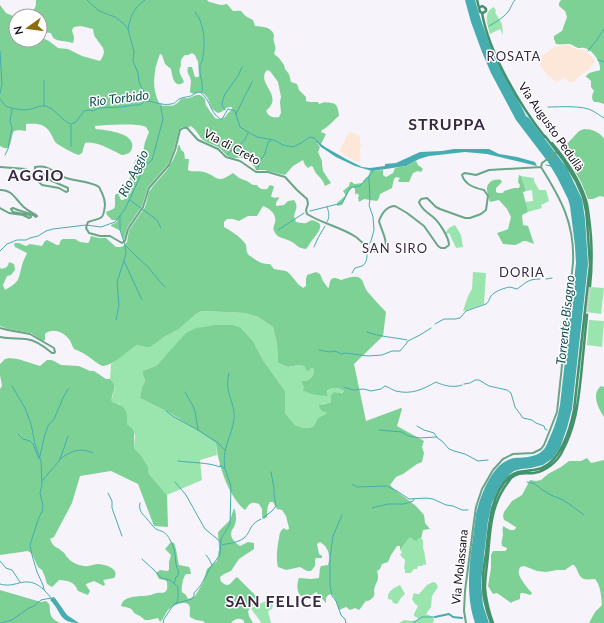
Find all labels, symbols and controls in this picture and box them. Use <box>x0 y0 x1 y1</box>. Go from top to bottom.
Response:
north arrow <box>8 8 48 48</box>
text: N <box>10 25 25 36</box>
district label: ROSATA <box>487 48 541 64</box>
street label: Via Augusto Pedullà <box>515 79 588 174</box>
water label: Rio Torbido <box>88 86 150 110</box>
district label: STRUPPA <box>408 114 486 133</box>
street label: Via di Creto <box>201 125 263 168</box>
water label: Rio Aggio <box>114 147 152 199</box>
district label: AGGIO <box>7 165 64 184</box>
district label: SAN SIRO <box>362 240 428 256</box>
district label: DORIA <box>499 264 545 280</box>
water label: Torrente Bisagno <box>552 274 578 366</box>
street label: Via Molassana <box>448 529 471 605</box>
district label: SAN FELICE <box>226 591 322 610</box>

